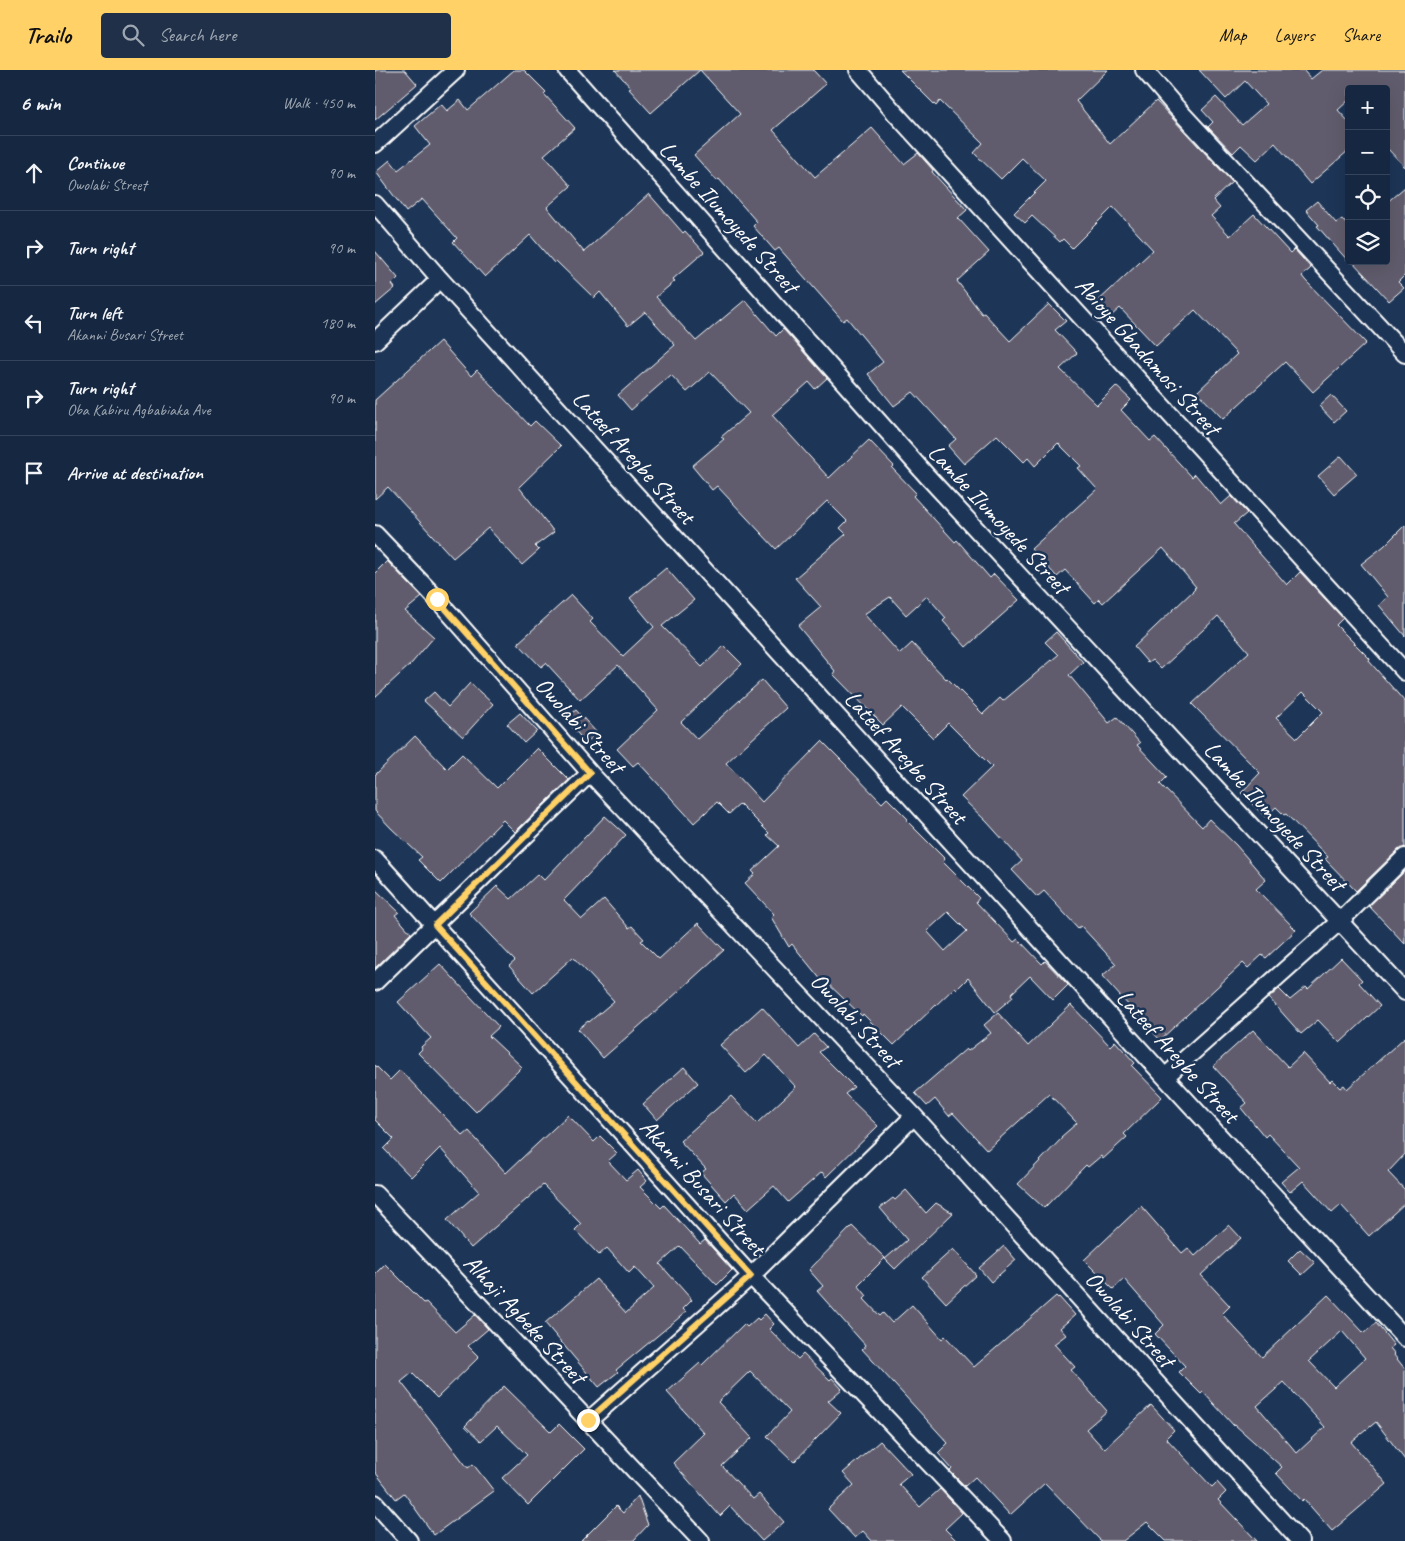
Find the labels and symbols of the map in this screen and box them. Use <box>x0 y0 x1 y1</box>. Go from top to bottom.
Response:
street label: Lambe Ilumoyede Street <box>653 135 807 302</box>
street label: Abioye Gbadamosi Street <box>1069 271 1229 444</box>
street label: Lateef Aregbe Street <box>566 384 703 532</box>
street label: Lambe Ilumoyede Street <box>922 438 1078 603</box>
route start <box>426 588 449 611</box>
street label: Owolabi Street <box>529 670 633 782</box>
street label: Lateef Aregbe Street <box>838 684 975 832</box>
street label: Lambe Ilumoyede Street <box>1198 735 1354 900</box>
street label: Owolabi Street <box>804 966 910 1076</box>
street label: Lateef Aregbe Street <box>1110 983 1247 1131</box>
street label: Akanni Busari Street <box>634 1112 774 1263</box>
street label: Alhaji Agbeke Street <box>457 1248 595 1392</box>
street label: Owolabi Street <box>1079 1264 1183 1376</box>
route end <box>577 1409 600 1432</box>

